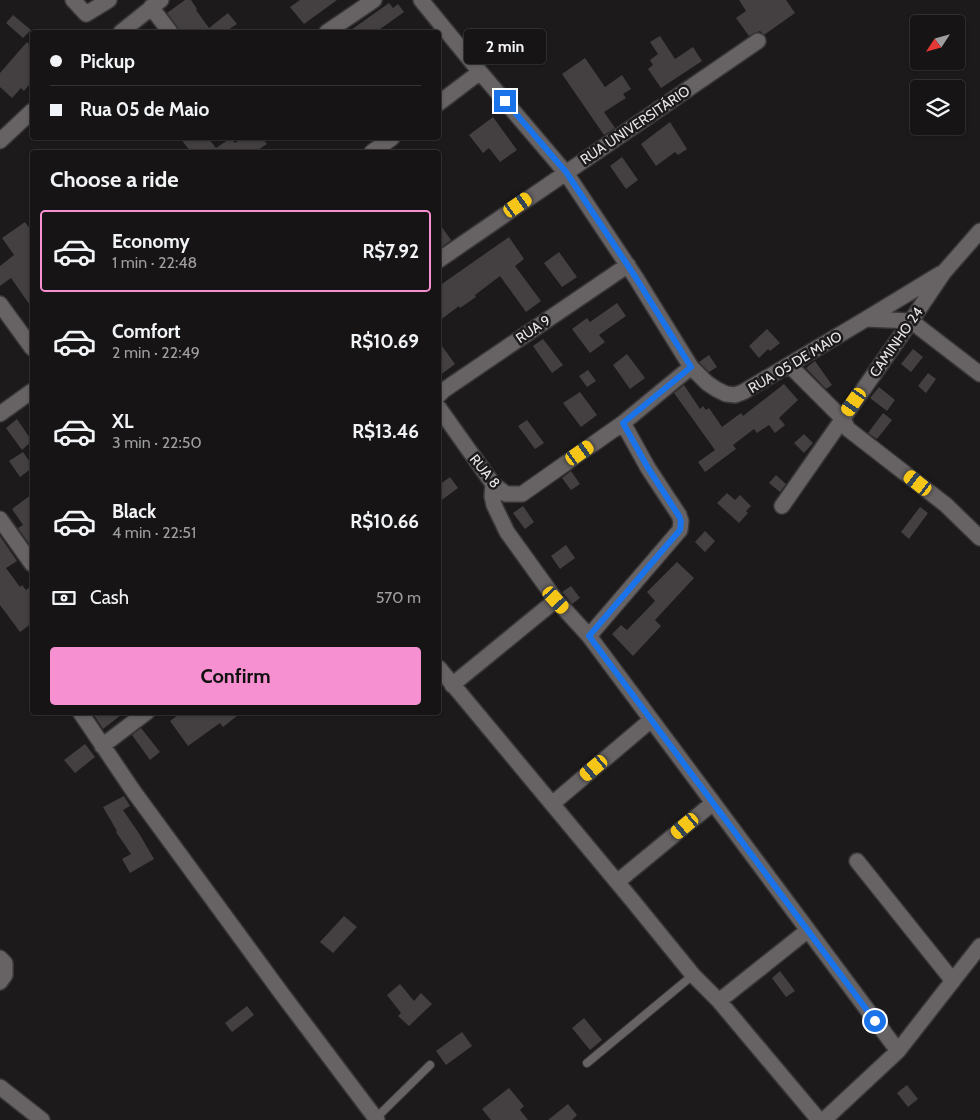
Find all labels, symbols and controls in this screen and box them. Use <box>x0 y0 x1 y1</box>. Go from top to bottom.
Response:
north arrow <box>910 15 965 70</box>
map controls <box>910 15 965 135</box>
callout: 2 min <box>464 28 546 64</box>
text: 2 min <box>486 37 524 56</box>
text: Pickup <box>80 50 135 73</box>
button: layers <box>910 80 965 135</box>
street label: RUA UNIVERSITÁRIO <box>577 82 693 168</box>
route end <box>494 90 516 112</box>
text: Rua 05 de Maio <box>80 98 209 121</box>
text: Choose a ride <box>50 166 179 193</box>
car <box>501 190 534 220</box>
icon: car <box>52 229 97 274</box>
text: Economy <box>112 230 190 253</box>
text: R$7.92 <box>362 240 419 263</box>
text: 1 min · 22:48 <box>112 253 197 272</box>
street label: CAMINHO 24 <box>865 304 927 380</box>
street label: RUA 9 <box>512 311 554 347</box>
icon: car <box>52 319 97 364</box>
text: Comfort <box>112 320 181 343</box>
street label: RUA 05 DE MAIO <box>745 327 845 397</box>
text: R$10.69 <box>350 330 419 353</box>
text: 2 min · 22:49 <box>112 343 200 362</box>
car <box>839 385 868 419</box>
icon: car <box>52 409 97 454</box>
text: XL <box>112 410 133 433</box>
text: R$13.46 <box>352 420 419 443</box>
text: 3 min · 22:50 <box>112 433 202 452</box>
car <box>563 438 596 468</box>
street label: RUA 8 <box>466 450 504 492</box>
car <box>901 468 934 498</box>
icon: car <box>52 499 97 544</box>
text: Black <box>112 500 156 523</box>
text: R$10.66 <box>350 510 419 533</box>
text: 4 min · 22:51 <box>112 523 196 542</box>
icon: cash <box>50 584 78 612</box>
car <box>540 584 571 616</box>
text: Cash <box>90 586 129 609</box>
text: 570 m <box>376 588 421 607</box>
button: Confirm <box>50 647 421 705</box>
car <box>577 753 610 783</box>
car <box>668 811 701 841</box>
route start <box>864 1010 886 1032</box>

